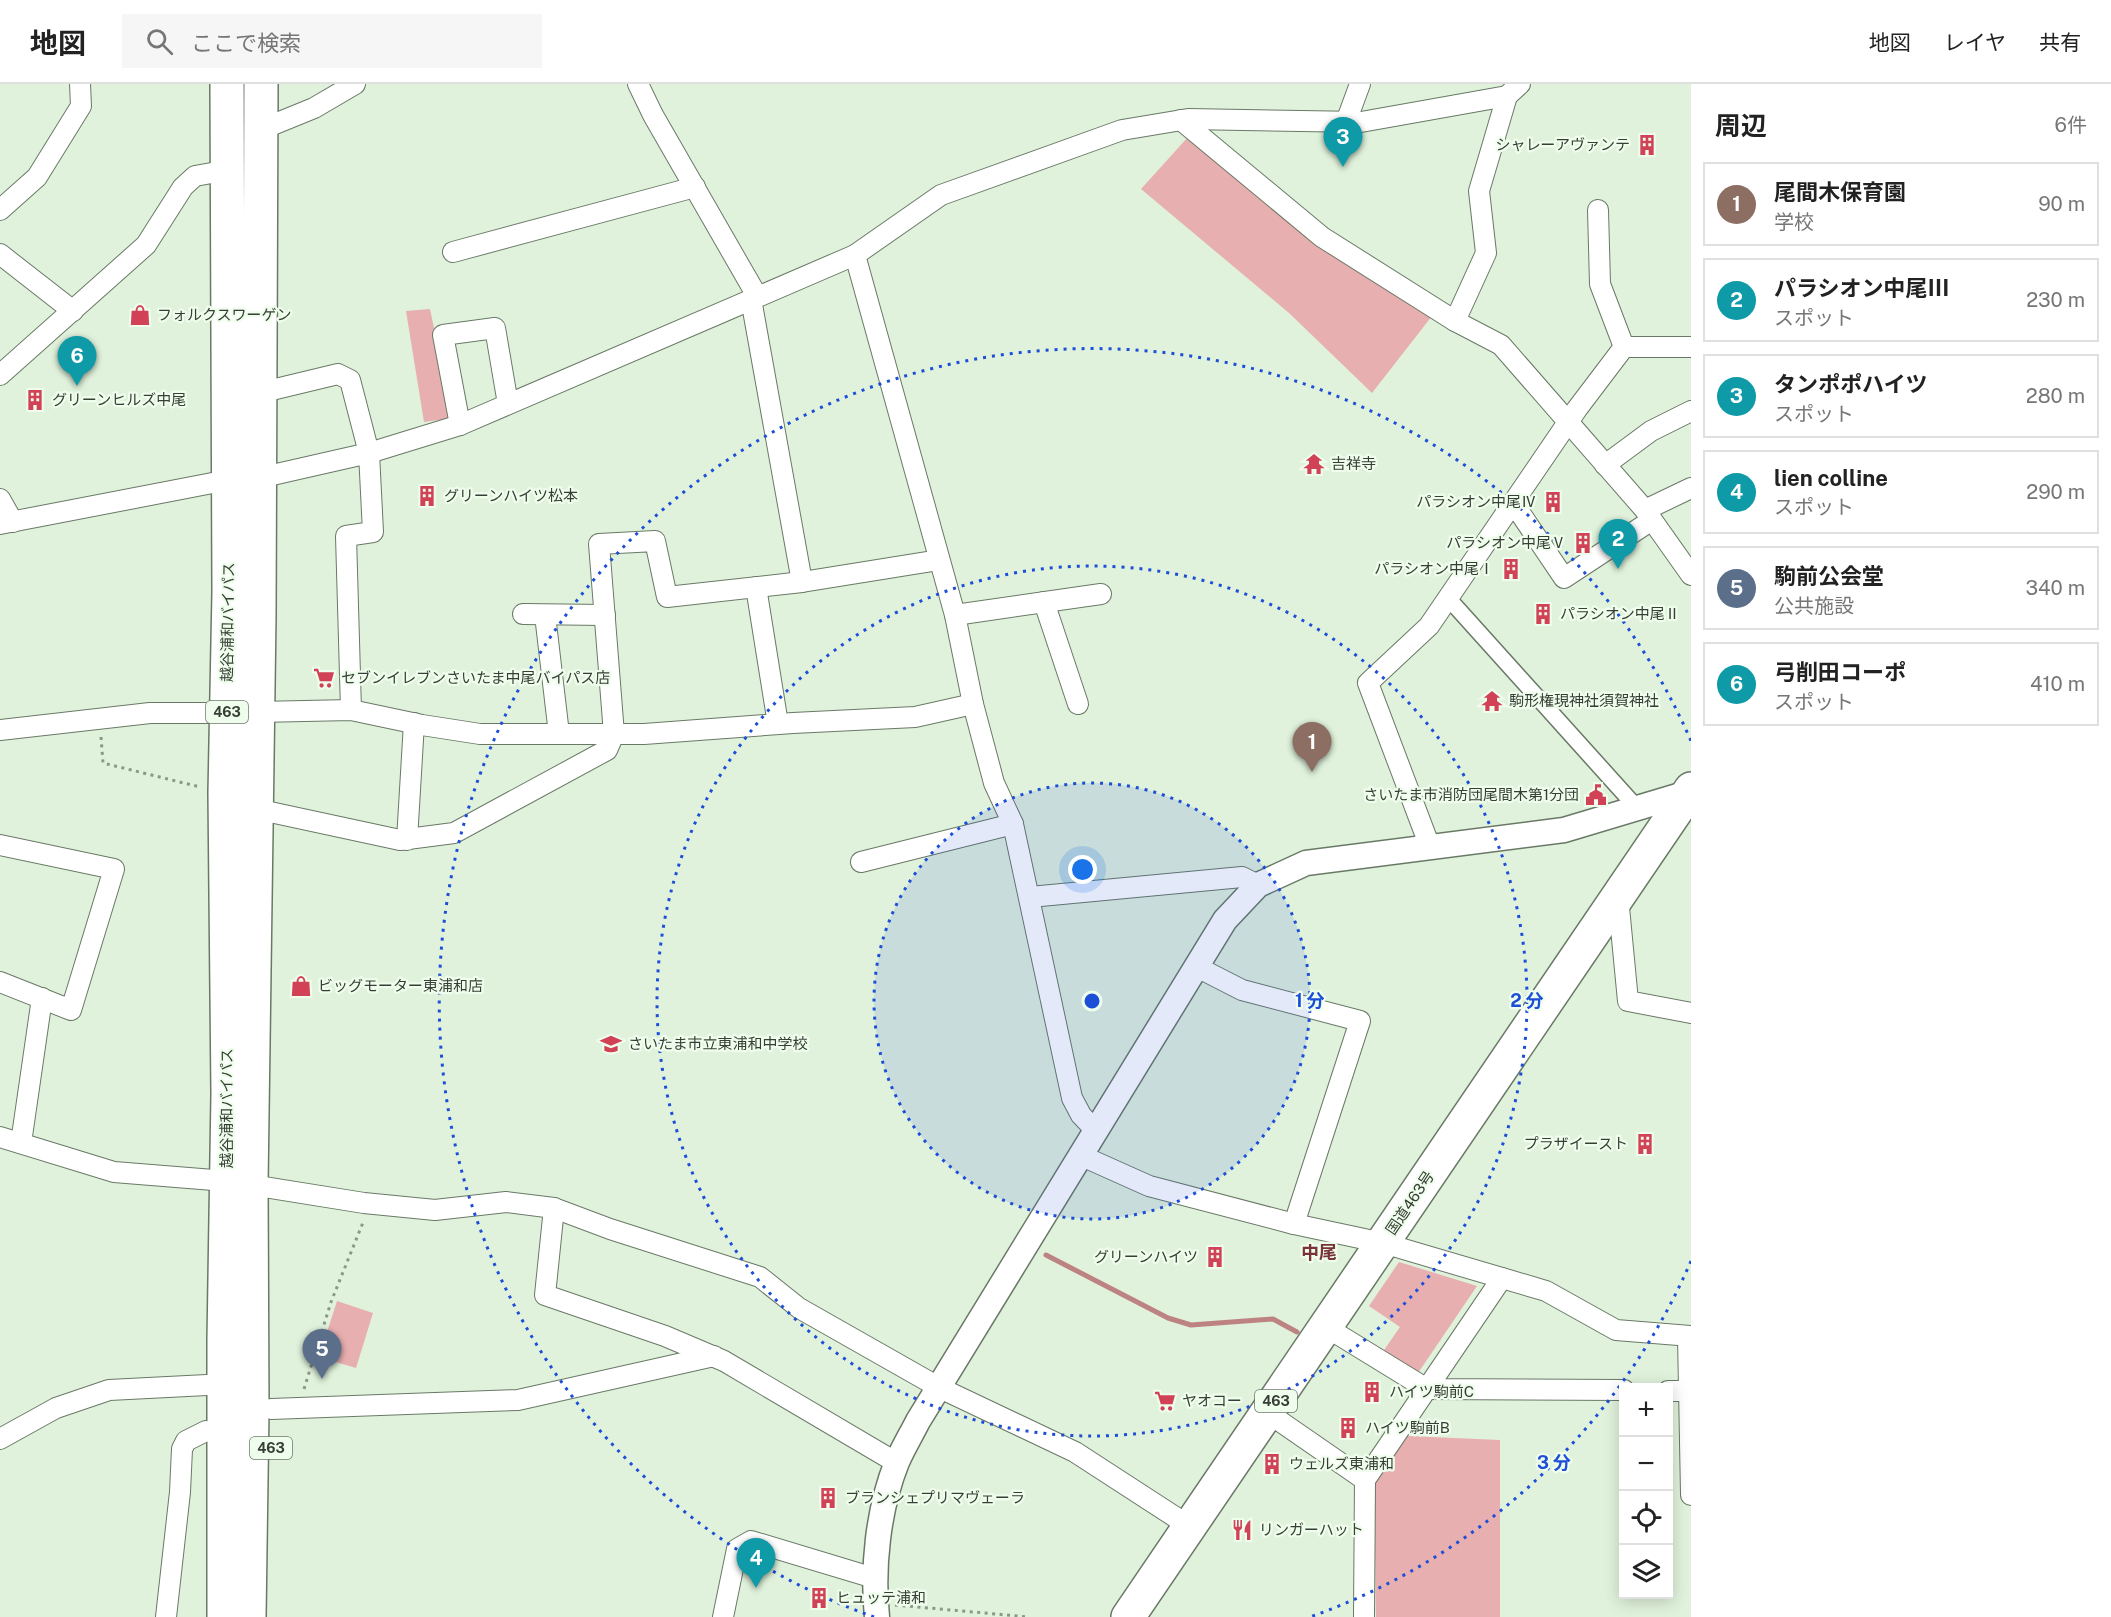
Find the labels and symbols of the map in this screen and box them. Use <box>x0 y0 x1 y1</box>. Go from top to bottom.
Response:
pin: 3 <box>1324 118 1362 167</box>
building icon: シャレーアヴァンテ <box>1635 133 1659 157</box>
place label: シャレーアヴァンテ <box>1496 136 1630 153</box>
shop icon: フォルクスワーゲン <box>128 303 152 327</box>
place label: フォルクスワーゲン <box>157 306 292 323</box>
pin: 6 <box>58 336 97 386</box>
building icon: グリーンヒルズ中尾 <box>23 388 47 412</box>
place label: グリーンヒルズ中尾 <box>52 391 186 408</box>
temple icon: 吉祥寺 <box>1302 452 1326 476</box>
place label: 吉祥寺 <box>1331 455 1376 472</box>
building icon: グリーンハイツ松本 <box>415 484 439 508</box>
place label: グリーンハイツ松本 <box>444 487 578 504</box>
building icon: パラシオン中尾Ⅳ <box>1541 490 1565 514</box>
place label: パラシオン中尾Ⅳ <box>1416 493 1536 510</box>
pin: 2 <box>1598 520 1638 569</box>
building icon: パラシオン中尾Ⅴ <box>1571 531 1595 555</box>
place label: パラシオン中尾Ⅴ <box>1446 534 1566 551</box>
building icon: パラシオン中尾Ⅰ <box>1499 557 1523 581</box>
place label: パラシオン中尾Ⅰ <box>1374 560 1494 577</box>
street label: 越谷浦和バイパス <box>218 562 237 683</box>
building icon: パラシオン中尾Ⅱ <box>1531 602 1555 626</box>
place label: パラシオン中尾Ⅱ <box>1560 605 1680 622</box>
supermarket icon: セブンイレブンさいたま中尾バイパス店 <box>312 666 336 690</box>
place label: セブンイレブンさいたま中尾バイパス店 <box>341 669 610 686</box>
temple icon: 駒形権現神社須賀神社 <box>1480 689 1504 713</box>
place label: 駒形権現神社須賀神社 <box>1509 692 1659 709</box>
road number: 463 <box>206 701 248 723</box>
pin: 1 <box>1292 722 1332 772</box>
public building icon: さいたま市消防団尾間木第1分団 <box>1584 783 1608 807</box>
place label: さいたま市消防団尾間木第1分団 <box>1363 786 1579 803</box>
your location <box>1068 855 1097 884</box>
shop icon: ビッグモーター東浦和店 <box>289 974 313 998</box>
place label: ビッグモーター東浦和店 <box>318 977 483 994</box>
text: 1 分 <box>1295 990 1325 1011</box>
text: 2 分 <box>1510 990 1544 1011</box>
centre of rings <box>1082 991 1102 1011</box>
school or university icon: さいたま市立東浦和中学校 <box>599 1032 623 1056</box>
place label: さいたま市立東浦和中学校 <box>628 1035 808 1052</box>
street label: 越谷浦和バイパス <box>218 1048 235 1169</box>
building icon: プラザイースト <box>1633 1132 1657 1156</box>
place label: プラザイースト <box>1524 1135 1628 1152</box>
street label: 国道463号 <box>1382 1168 1437 1238</box>
district label: 中尾 <box>1301 1242 1337 1263</box>
building icon: グリーンハイツ <box>1203 1245 1227 1269</box>
place label: グリーンハイツ <box>1094 1248 1198 1265</box>
pin: 5 <box>302 1330 342 1379</box>
building icon: ハイツ駒前C <box>1360 1380 1384 1404</box>
place label: ハイツ駒前C <box>1389 1383 1474 1400</box>
supermarket icon: ヤオコー <box>1153 1389 1177 1413</box>
road number: 463 <box>1255 1390 1297 1412</box>
place label: ヤオコー <box>1182 1392 1242 1409</box>
building icon: ハイツ駒前B <box>1336 1416 1360 1440</box>
place label: ハイツ駒前B <box>1365 1419 1450 1436</box>
road number: 463 <box>250 1437 292 1459</box>
building icon: ウェルズ東浦和 <box>1260 1452 1284 1476</box>
text: 3 分 <box>1537 1452 1571 1473</box>
place label: ウェルズ東浦和 <box>1289 1455 1394 1472</box>
building icon: ブランシェプリマヴェーラ <box>816 1486 840 1510</box>
place label: ブランシェプリマヴェーラ <box>845 1489 1025 1506</box>
restaurant icon: リンガーハット <box>1230 1518 1254 1542</box>
place label: リンガーハット <box>1259 1521 1364 1538</box>
pin: 4 <box>736 1538 776 1588</box>
building icon: ヒュッテ浦和 <box>807 1586 831 1610</box>
place label: ヒュッテ浦和 <box>836 1589 926 1606</box>

